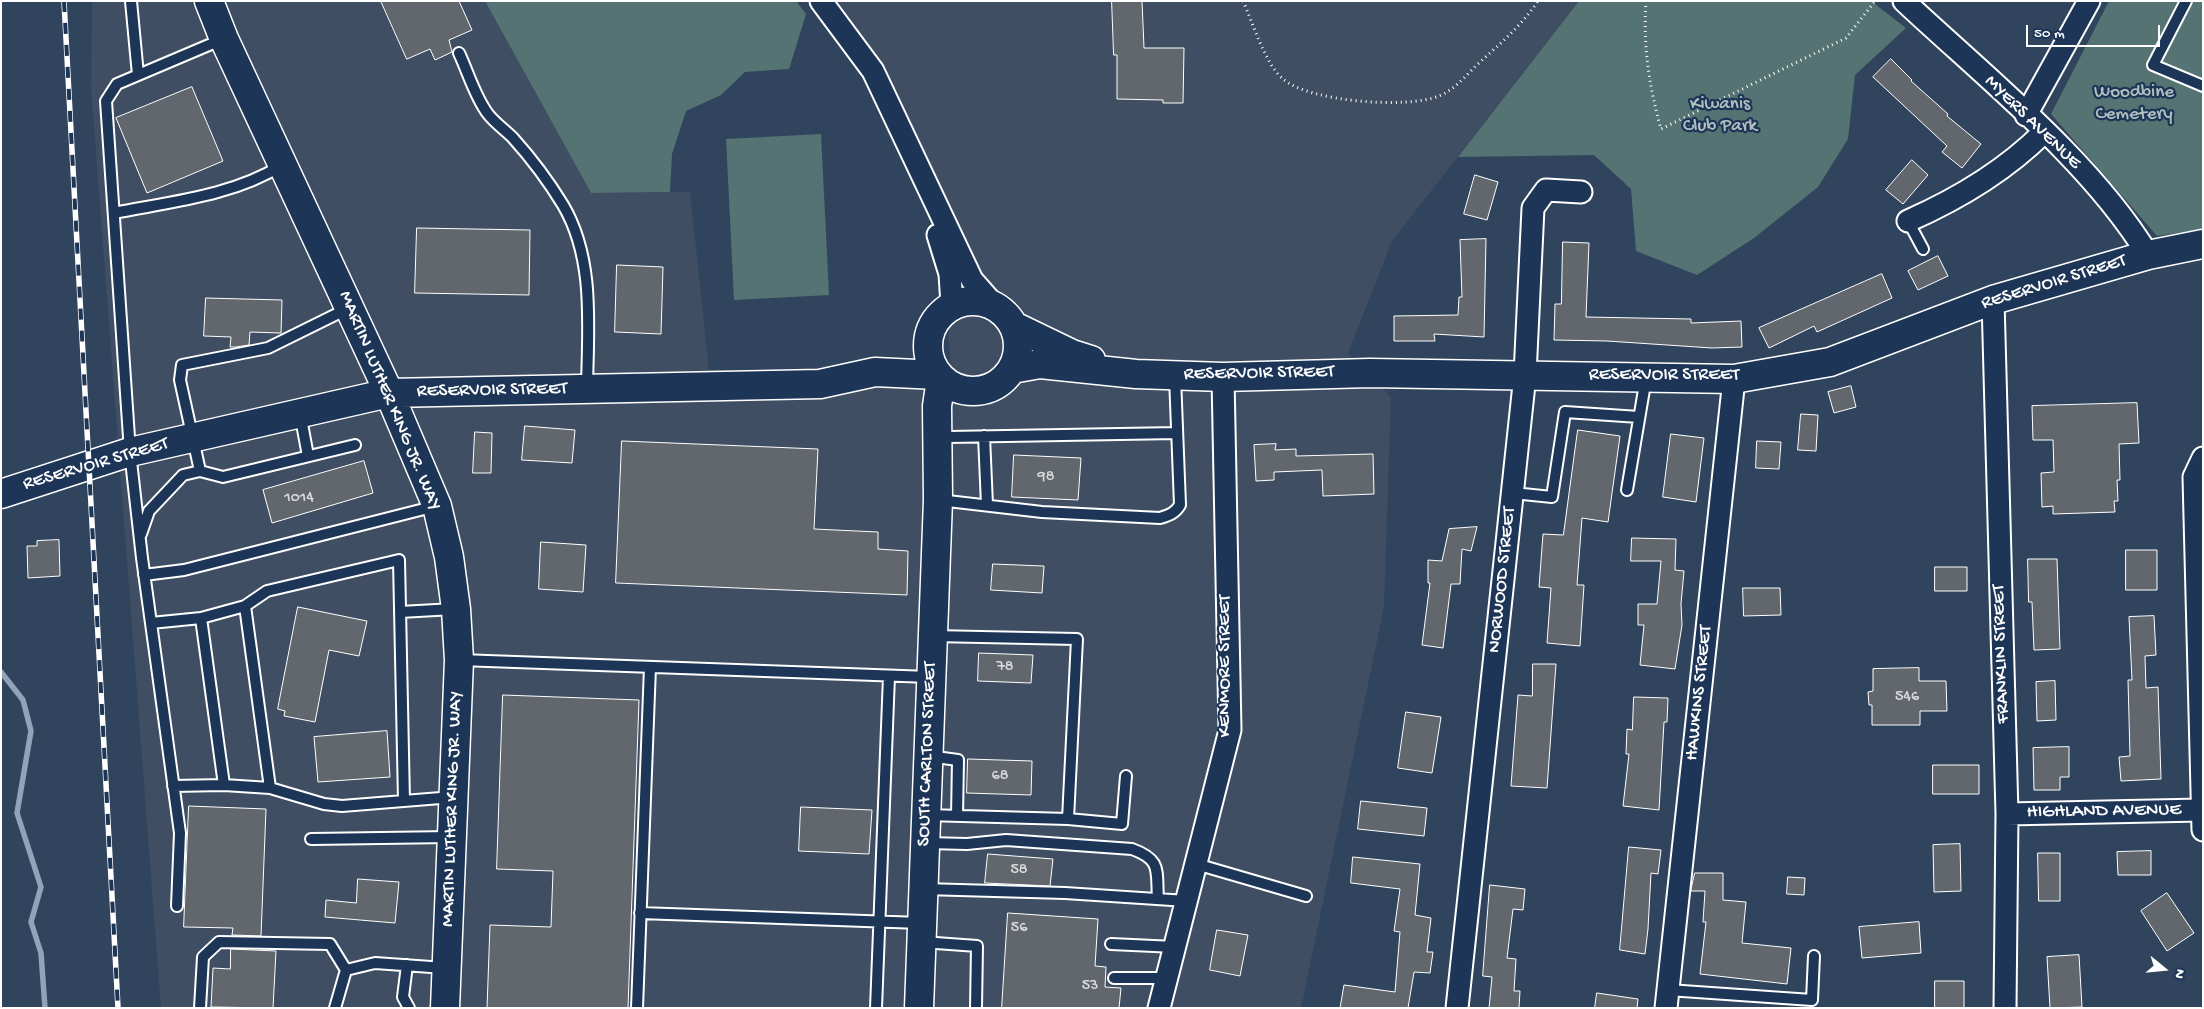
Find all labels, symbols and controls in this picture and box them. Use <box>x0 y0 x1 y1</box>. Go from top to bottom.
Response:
scale bar <box>2029 15 2163 47</box>
text: 50 m <box>2034 25 2065 43</box>
street label: MYERS AVENUE <box>1979 71 2085 175</box>
park label: Woodbine Cemetery <box>2094 82 2174 126</box>
park label: Kiwanis Club Park <box>1683 94 1757 138</box>
street label: RESERVOIR STREET <box>1979 250 2129 316</box>
street label: MARTIN LUTHER KING JR. WAY <box>332 288 446 514</box>
street label: RESERVOIR STREET <box>1184 361 1334 387</box>
street label: RESERVOIR STREET <box>1589 365 1739 387</box>
street label: RESERVOIR STREET <box>417 378 567 404</box>
street label: RESERVOIR STREET <box>21 433 171 497</box>
house number: 98 <box>1038 468 1054 488</box>
house number: 1014 <box>284 489 314 509</box>
street label: NORWOOD STREET <box>1484 506 1522 654</box>
street label: FRANKLIN STREET <box>1988 584 2016 724</box>
street label: KENMORE STREET <box>1215 595 1237 737</box>
street label: HAWKINS STREET <box>1682 624 1718 762</box>
house number: 78 <box>996 658 1014 678</box>
street label: SOUTH CARLTON STREET <box>913 661 943 847</box>
house number: 546 <box>1895 688 1919 708</box>
street label: MARTIN LUTHER KING JR. WAY <box>437 691 469 927</box>
house number: 68 <box>992 767 1008 787</box>
street label: HIGHLAND AVENUE <box>2027 799 2181 825</box>
house number: 58 <box>1010 861 1028 881</box>
house number: 56 <box>1011 919 1027 939</box>
north arrow <box>2139 944 2189 994</box>
text: N <box>2169 967 2188 980</box>
house number: 53 <box>1082 977 1098 997</box>

